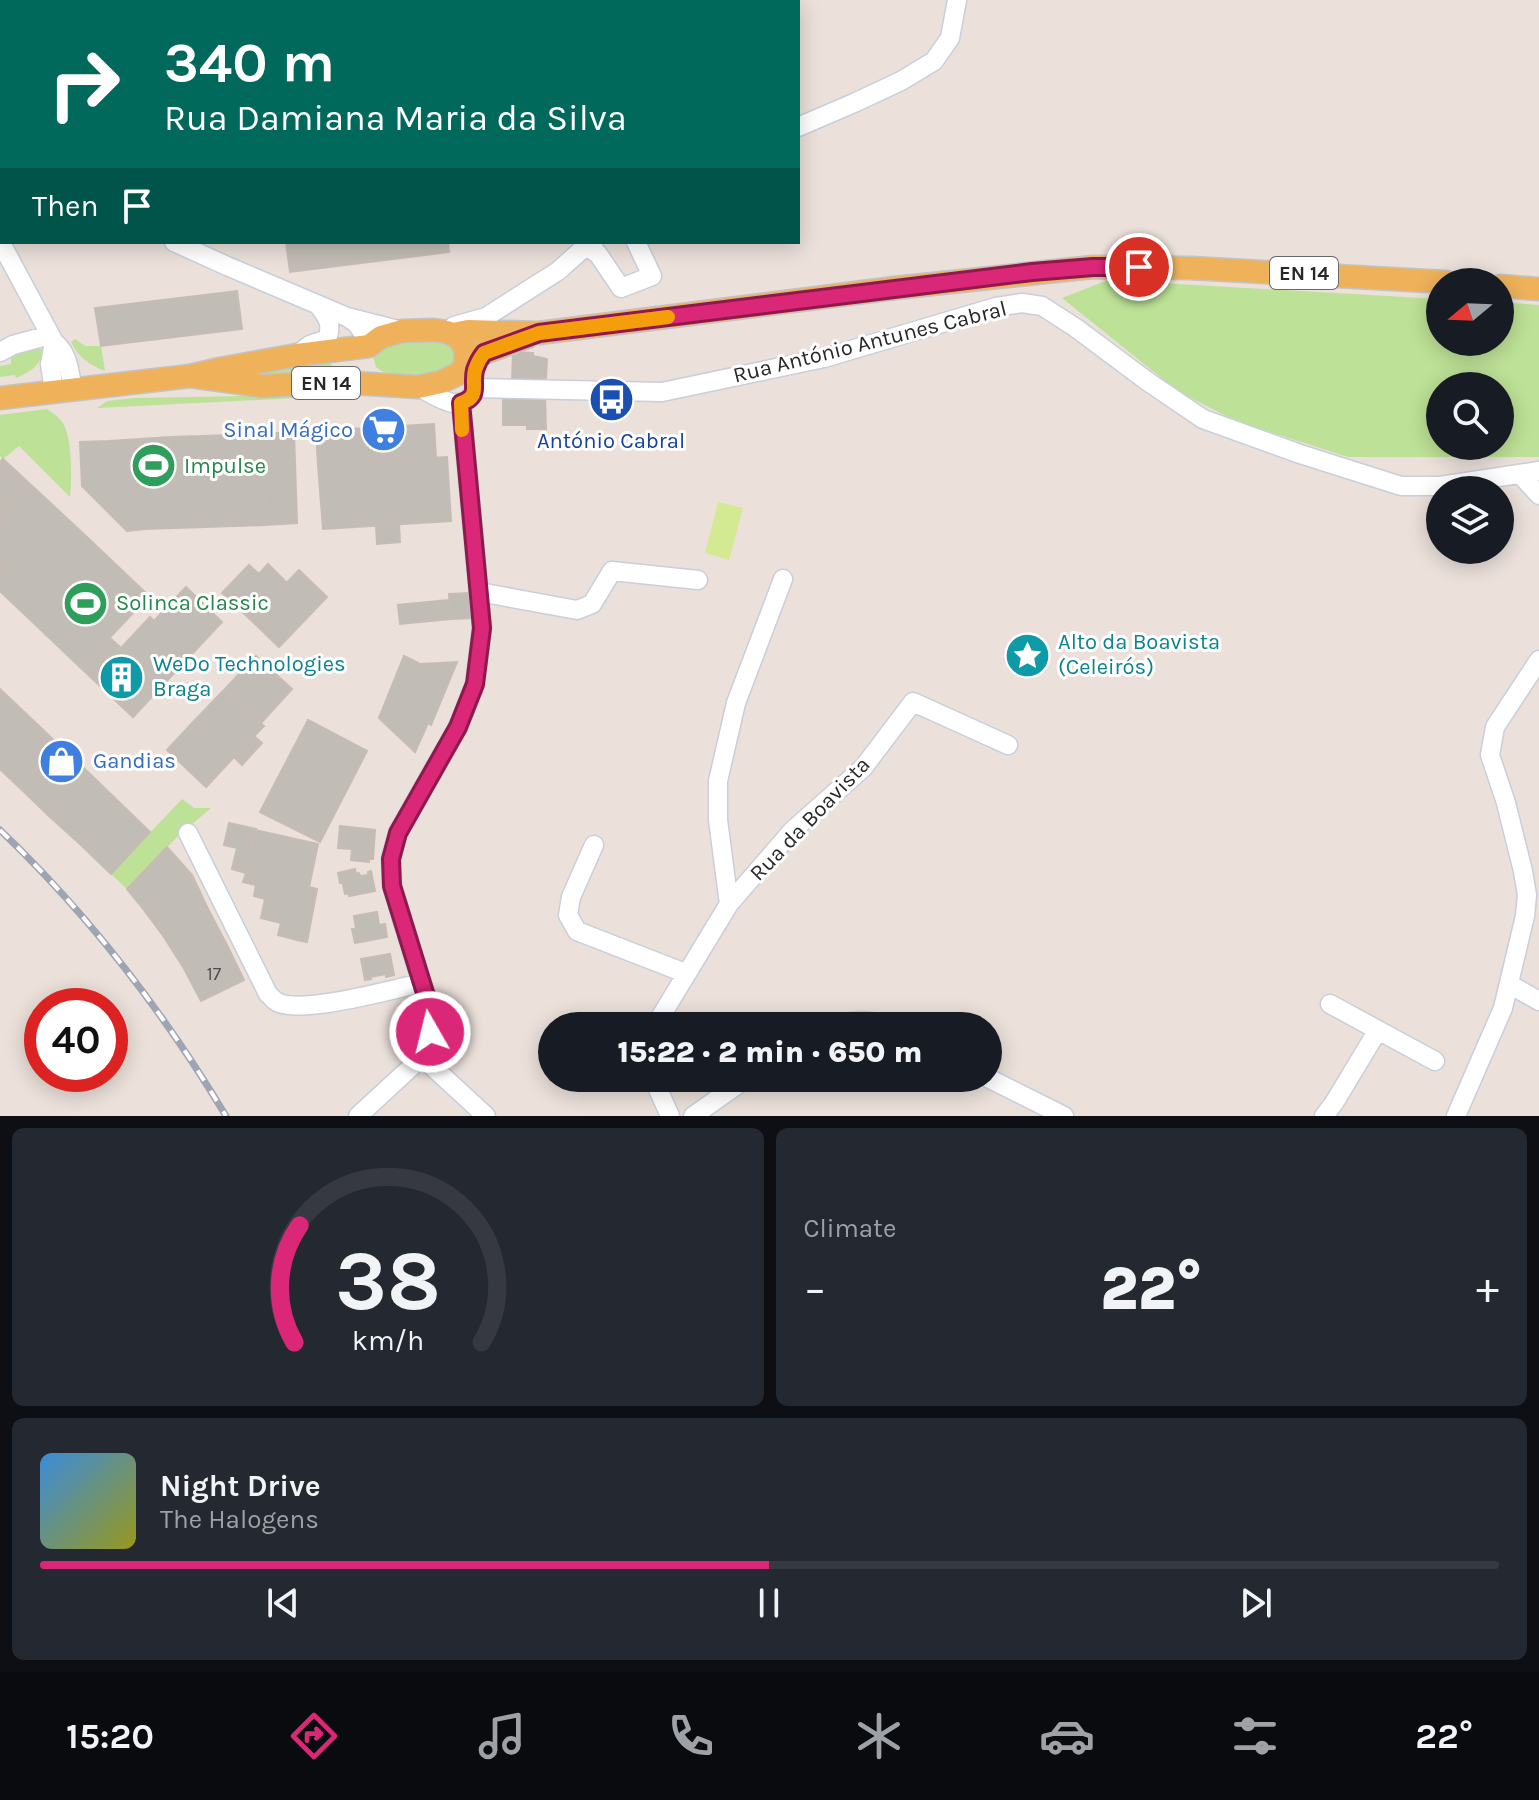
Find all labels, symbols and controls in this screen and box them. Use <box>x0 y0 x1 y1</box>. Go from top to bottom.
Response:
text: 340 m <box>164 30 335 95</box>
icon: right <box>32 32 136 136</box>
text: Rua Damiana Maria da Silva <box>164 97 627 139</box>
icon: arrive <box>115 184 159 228</box>
text: Then <box>32 188 99 224</box>
pin <box>1105 233 1173 301</box>
icon: arrive <box>1117 245 1161 289</box>
road number: EN 14 <box>1270 257 1338 289</box>
north arrow <box>1426 268 1514 356</box>
map controls <box>1426 268 1514 564</box>
street label: Rua António Antunes Cabral <box>730 295 1010 389</box>
road number: EN 14 <box>292 367 360 399</box>
button: search <box>1426 372 1514 460</box>
bus stop icon: António Cabral <box>587 376 635 424</box>
supermarket icon: Sinal Mágico <box>360 406 408 454</box>
place label: Sinal Mágico <box>223 417 353 443</box>
place label: António Cabral <box>537 428 685 454</box>
sports icon: Impulse <box>129 442 177 490</box>
place label: Impulse <box>184 453 266 479</box>
button: layers <box>1426 476 1514 564</box>
sports icon: Solinca Classic <box>61 579 109 627</box>
place label: Solinca Classic <box>116 590 269 616</box>
place label: Alto da Boavista (Celeirós) <box>1058 629 1220 680</box>
place icon: Alto da Boavista (Celeirós) <box>1003 631 1051 679</box>
place label: WeDo Technologies Braga <box>153 651 346 702</box>
building icon: WeDo Technologies Braga <box>98 653 146 701</box>
shop icon: Gandias <box>38 737 86 785</box>
place label: Gandias <box>93 748 176 774</box>
street label: Rua da Boavista <box>744 752 876 886</box>
house number: 17 <box>207 963 222 985</box>
speed limit sign: 40 <box>24 988 128 1092</box>
position arrow <box>388 990 472 1074</box>
text: 15:22 · 2 min · 650 m <box>618 1034 922 1070</box>
text: Climate <box>804 1213 896 1244</box>
text: 38 <box>335 1233 441 1330</box>
text: 22° <box>1100 1254 1202 1324</box>
text: − <box>804 1263 827 1314</box>
text: + <box>1476 1263 1499 1314</box>
text: km/h <box>352 1324 424 1357</box>
text: Night Drive <box>160 1468 321 1504</box>
text: The Halogens <box>160 1504 319 1535</box>
icon: previous <box>261 1581 305 1625</box>
icon: pause <box>747 1581 791 1625</box>
icon: next <box>1234 1581 1278 1625</box>
icon: directions <box>286 1708 342 1764</box>
icon: music <box>474 1708 530 1764</box>
icon: phone <box>663 1708 719 1764</box>
icon: climate <box>851 1708 907 1764</box>
icon: car <box>1039 1708 1095 1764</box>
icon: filters <box>1227 1708 1283 1764</box>
text: 15:20 <box>66 1715 154 1757</box>
text: 22° <box>1415 1715 1473 1757</box>

